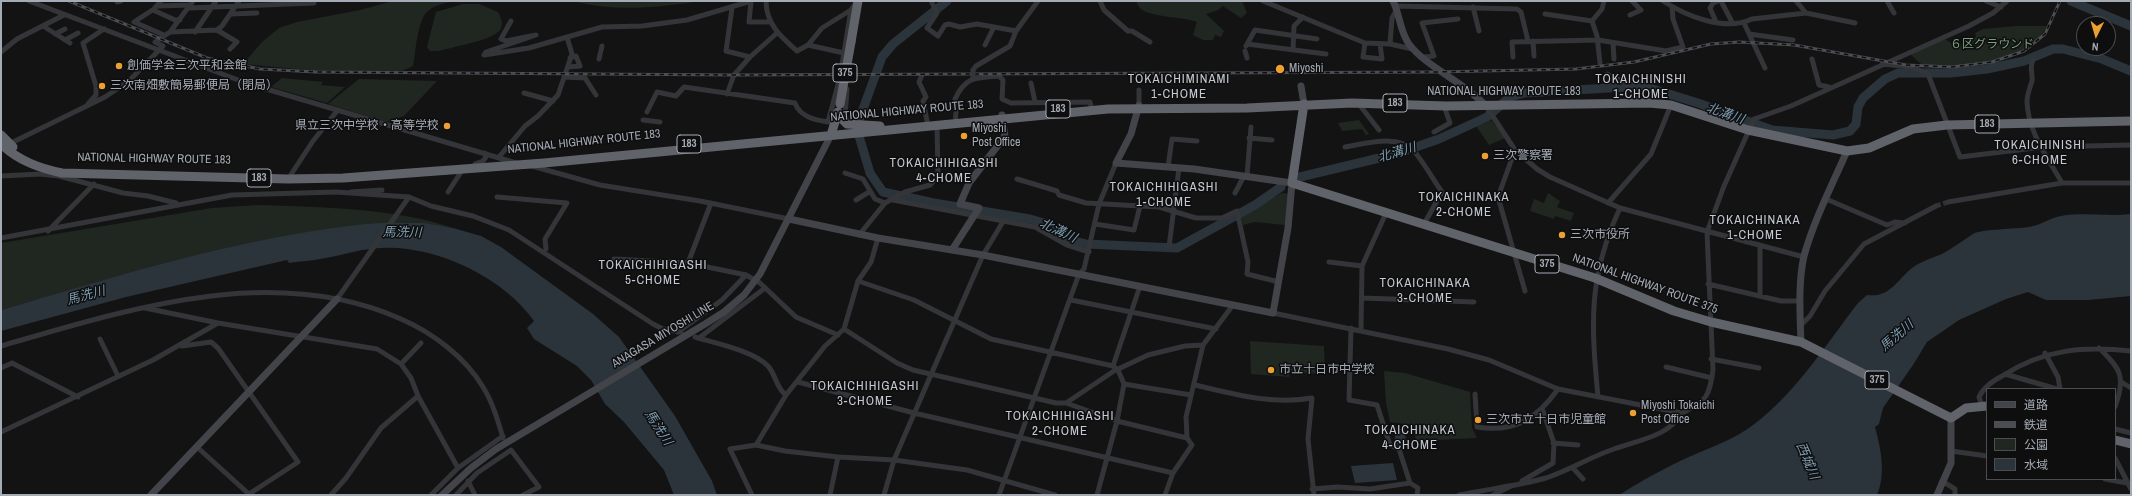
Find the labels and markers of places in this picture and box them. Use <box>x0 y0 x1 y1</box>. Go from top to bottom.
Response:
place label: 創価学会三次平和会館 <box>127 59 247 73</box>
marker: 創価学会三次平和会館 <box>114 61 124 71</box>
place label: Miyoshi <box>1289 62 1323 76</box>
marker: Miyoshi <box>1274 63 1286 75</box>
place label: 三次南畑敷簡易郵便局（閉局） <box>110 79 278 93</box>
marker: 三次南畑敷簡易郵便局（閉局） <box>97 81 107 91</box>
place label: 県立三次中学校・高等学校 <box>295 119 439 133</box>
marker: 県立三次中学校・高等学校 <box>442 121 452 131</box>
place label: Miyoshi Post Office <box>972 122 1021 150</box>
marker: Miyoshi Post Office <box>959 131 969 141</box>
place label: 三次警察署 <box>1493 149 1553 163</box>
marker: 三次警察署 <box>1480 151 1490 161</box>
place label: 三次市役所 <box>1570 228 1630 242</box>
marker: 三次市役所 <box>1557 230 1567 240</box>
place label: 市立十日市中学校 <box>1279 363 1375 377</box>
marker: 市立十日市中学校 <box>1266 365 1276 375</box>
place label: Miyoshi Tokaichi Post Office <box>1641 399 1715 427</box>
marker: Miyoshi Tokaichi Post Office <box>1628 408 1638 418</box>
place label: 三次市立十日市児童館 <box>1486 413 1606 427</box>
marker: 三次市立十日市児童館 <box>1473 415 1483 425</box>

